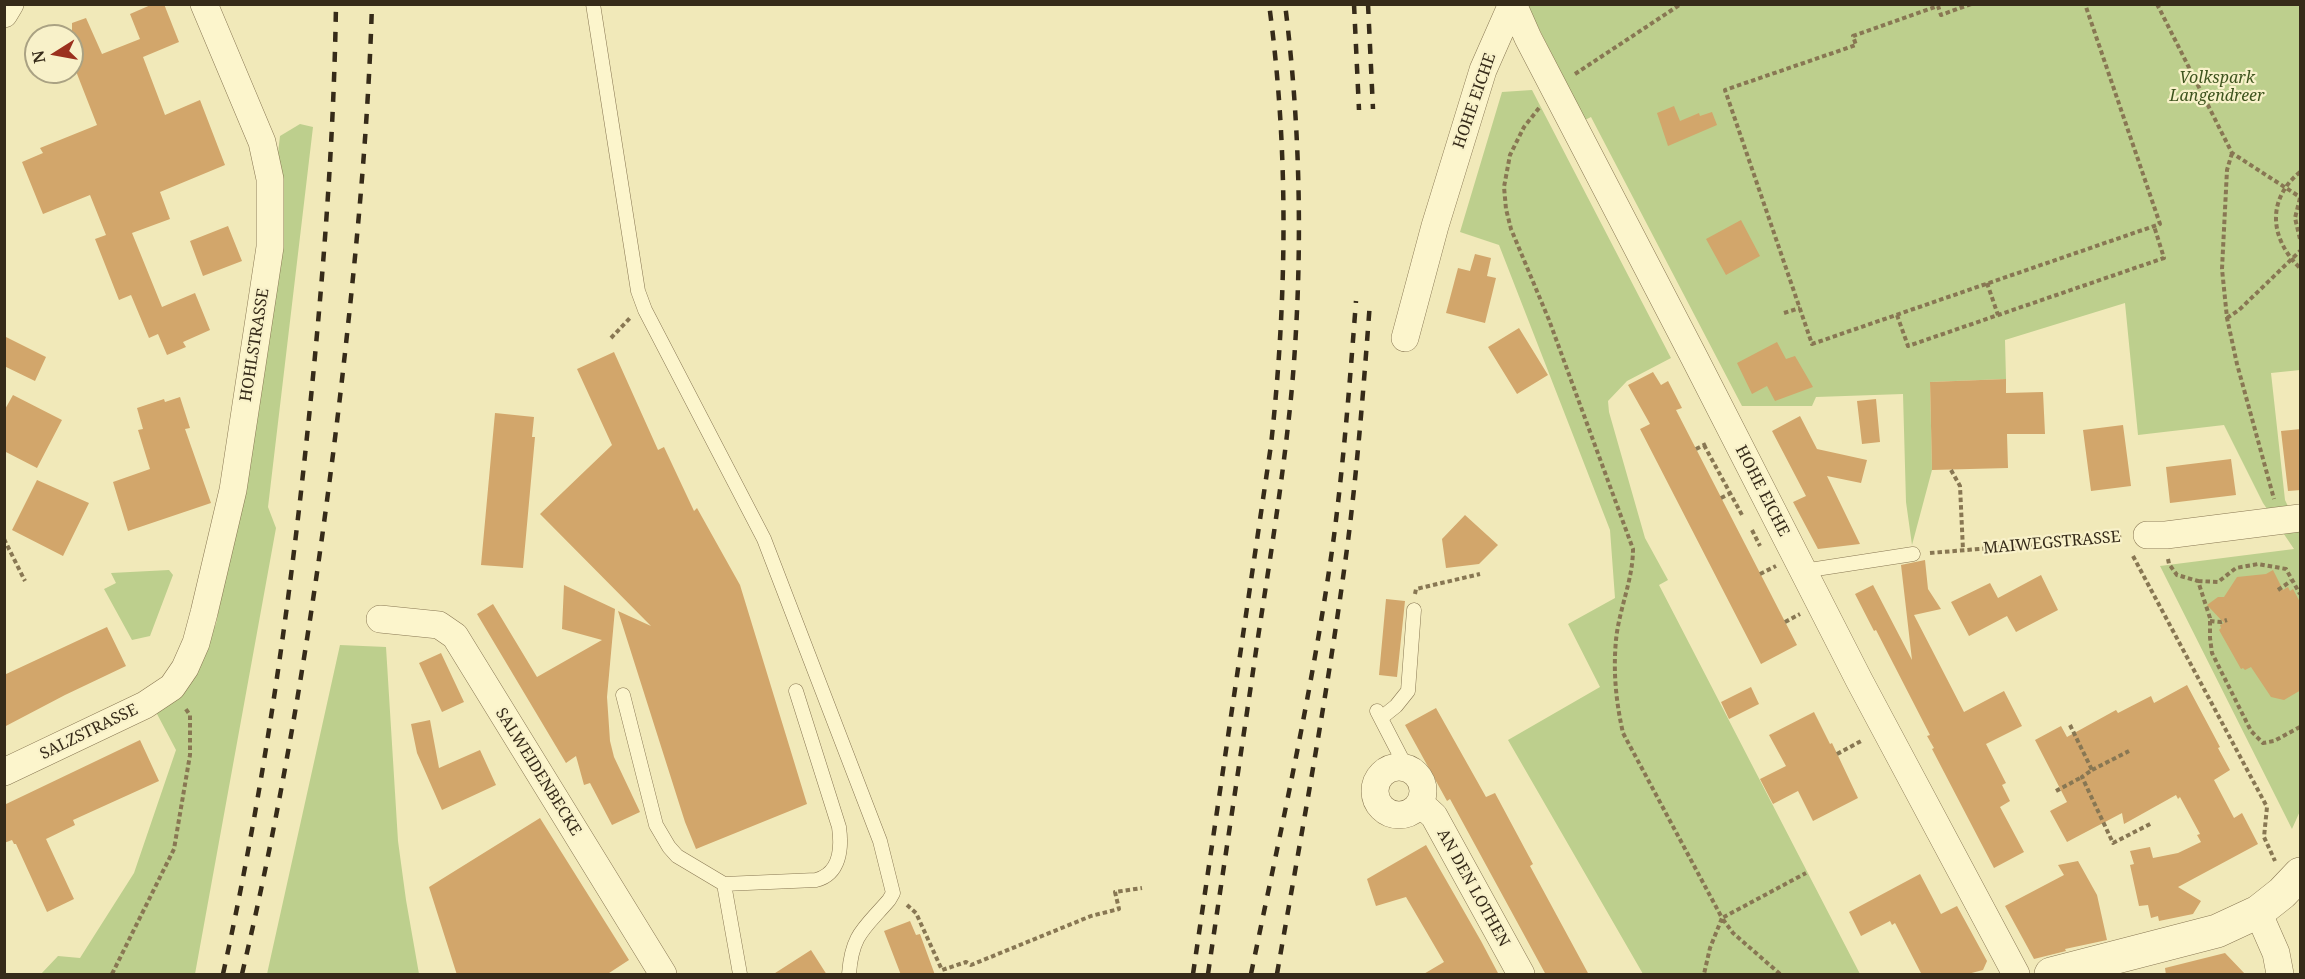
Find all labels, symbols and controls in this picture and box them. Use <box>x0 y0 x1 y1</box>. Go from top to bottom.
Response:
north arrow <box>24 24 84 84</box>
text: N <box>26 49 50 65</box>
street label: HOHE EICHE <box>1450 51 1500 151</box>
park label: Volkspark Langendreer <box>2170 68 2264 106</box>
street label: HOHLSTRASSE <box>237 287 273 403</box>
street label: HOHE EICHE <box>1731 442 1793 540</box>
street label: MAIWEGSTRASSE <box>1983 527 2121 559</box>
street label: SALZSTRASSE <box>37 700 141 764</box>
street label: SALWEIDENBECKE <box>491 705 585 839</box>
street label: AN DEN LOTHEN <box>1433 826 1513 950</box>

